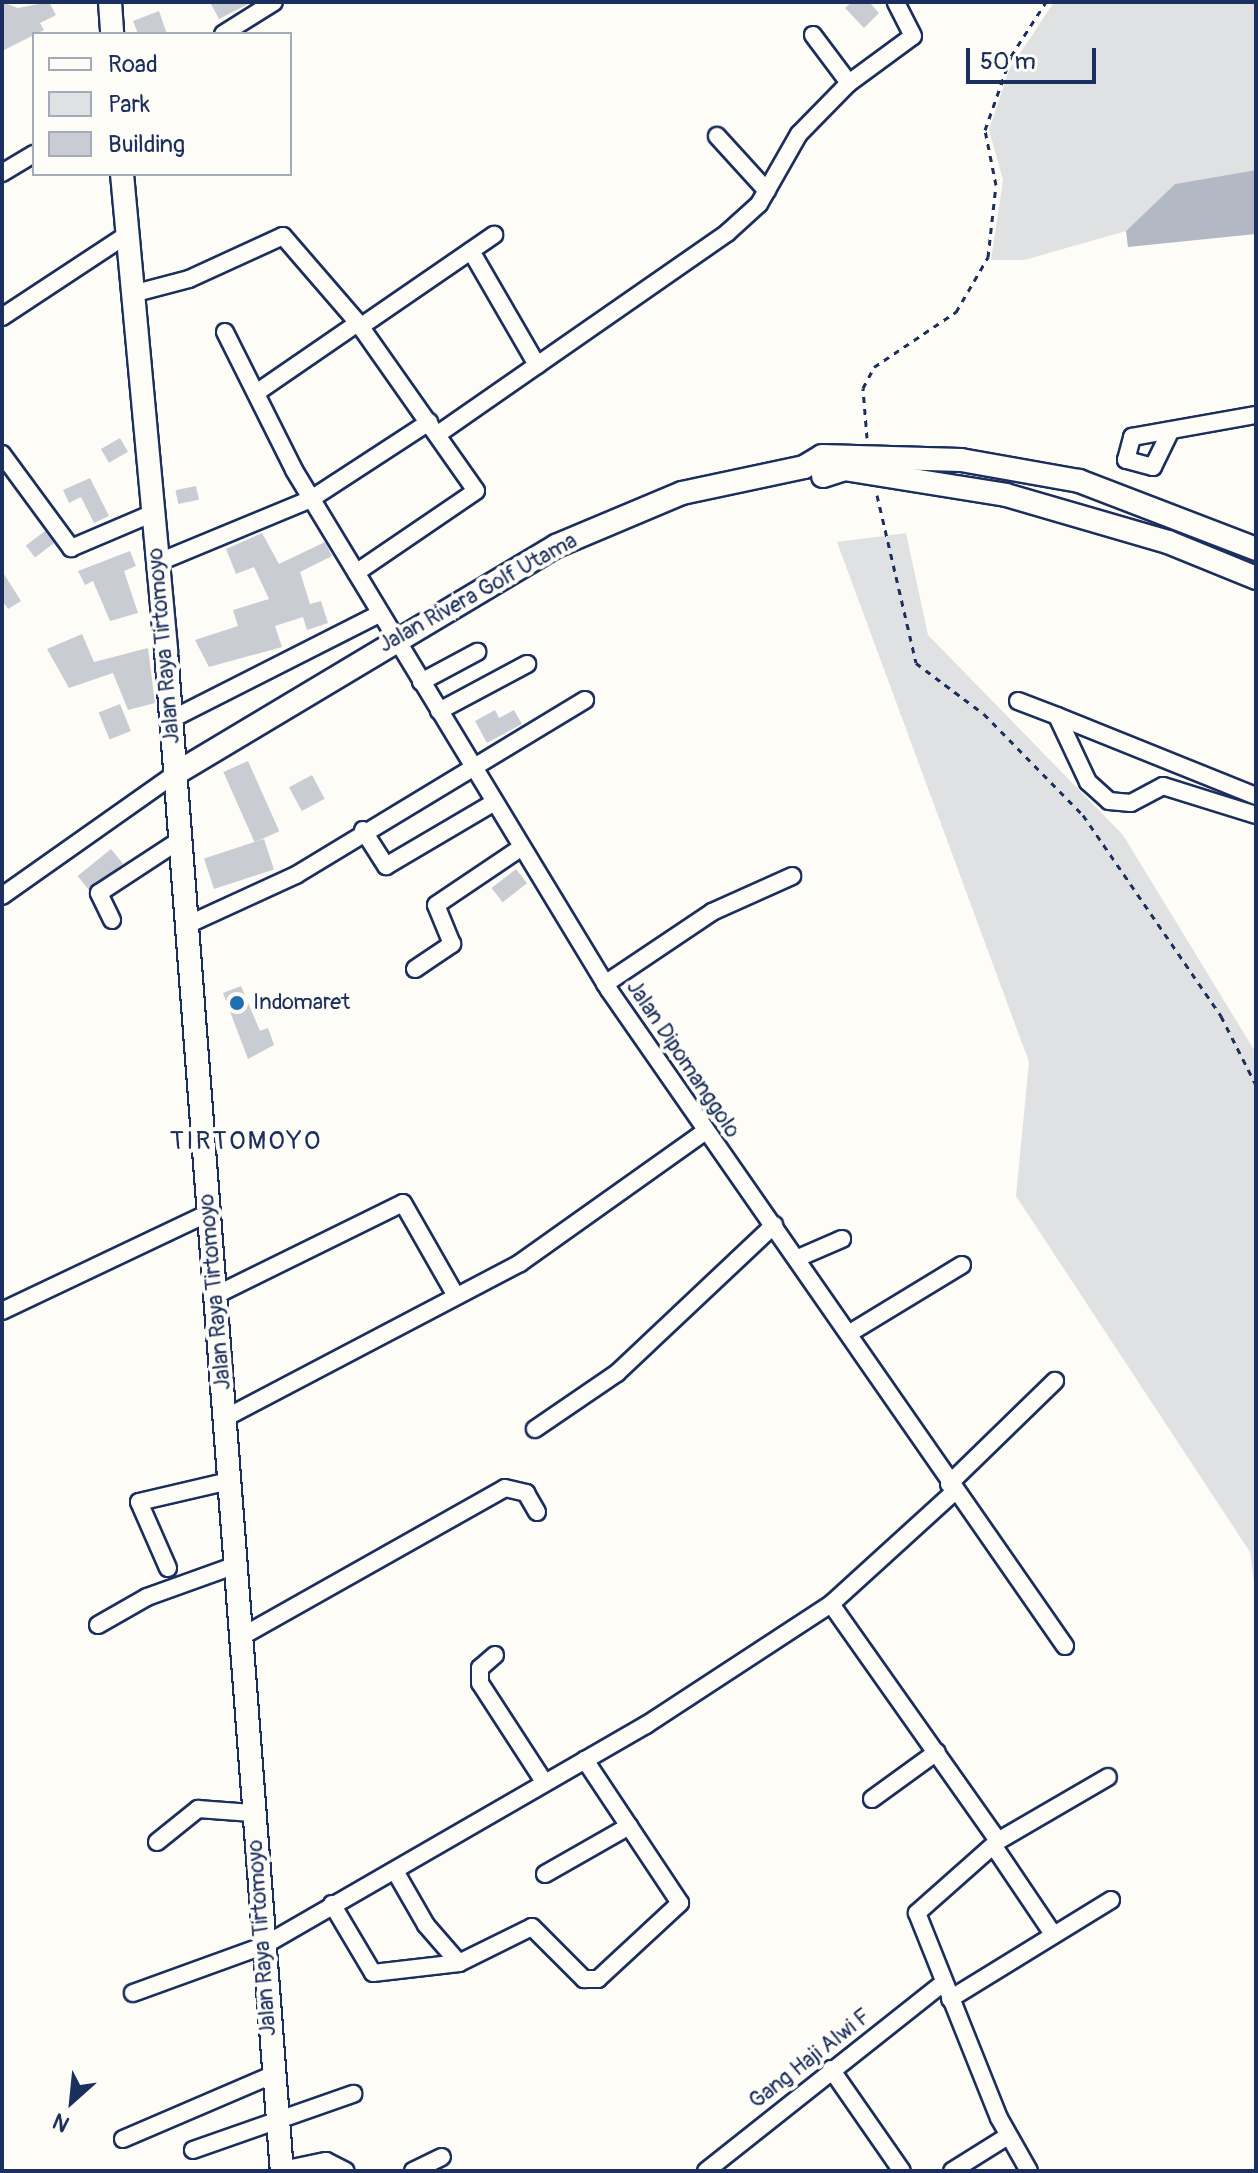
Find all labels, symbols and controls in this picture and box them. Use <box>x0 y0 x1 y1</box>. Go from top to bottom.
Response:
legend <box>32 32 292 176</box>
scale bar <box>970 32 1100 82</box>
text: 50 m <box>980 47 1036 76</box>
text: Road <box>108 50 158 79</box>
text: Park <box>108 90 150 119</box>
text: Building <box>108 130 185 159</box>
street label: Jalan Rivera Golf Utama <box>374 528 582 658</box>
street label: Jalan Raya Tirtomoyo <box>142 547 186 745</box>
street label: Jalan Dipomanggolo <box>620 975 746 1143</box>
place label: Indomaret <box>253 990 350 1016</box>
marker: Indomaret <box>228 994 246 1012</box>
district label: TIRTOMOYO <box>170 1126 322 1158</box>
street label: Jalan Raya Tirtomoyo <box>193 1193 237 1391</box>
street label: Jalan Raya Tirtomoyo <box>242 1839 282 2037</box>
street label: Gang Haji Alwi F <box>744 2003 876 2115</box>
north arrow <box>32 2061 112 2141</box>
text: N <box>48 2107 74 2138</box>

